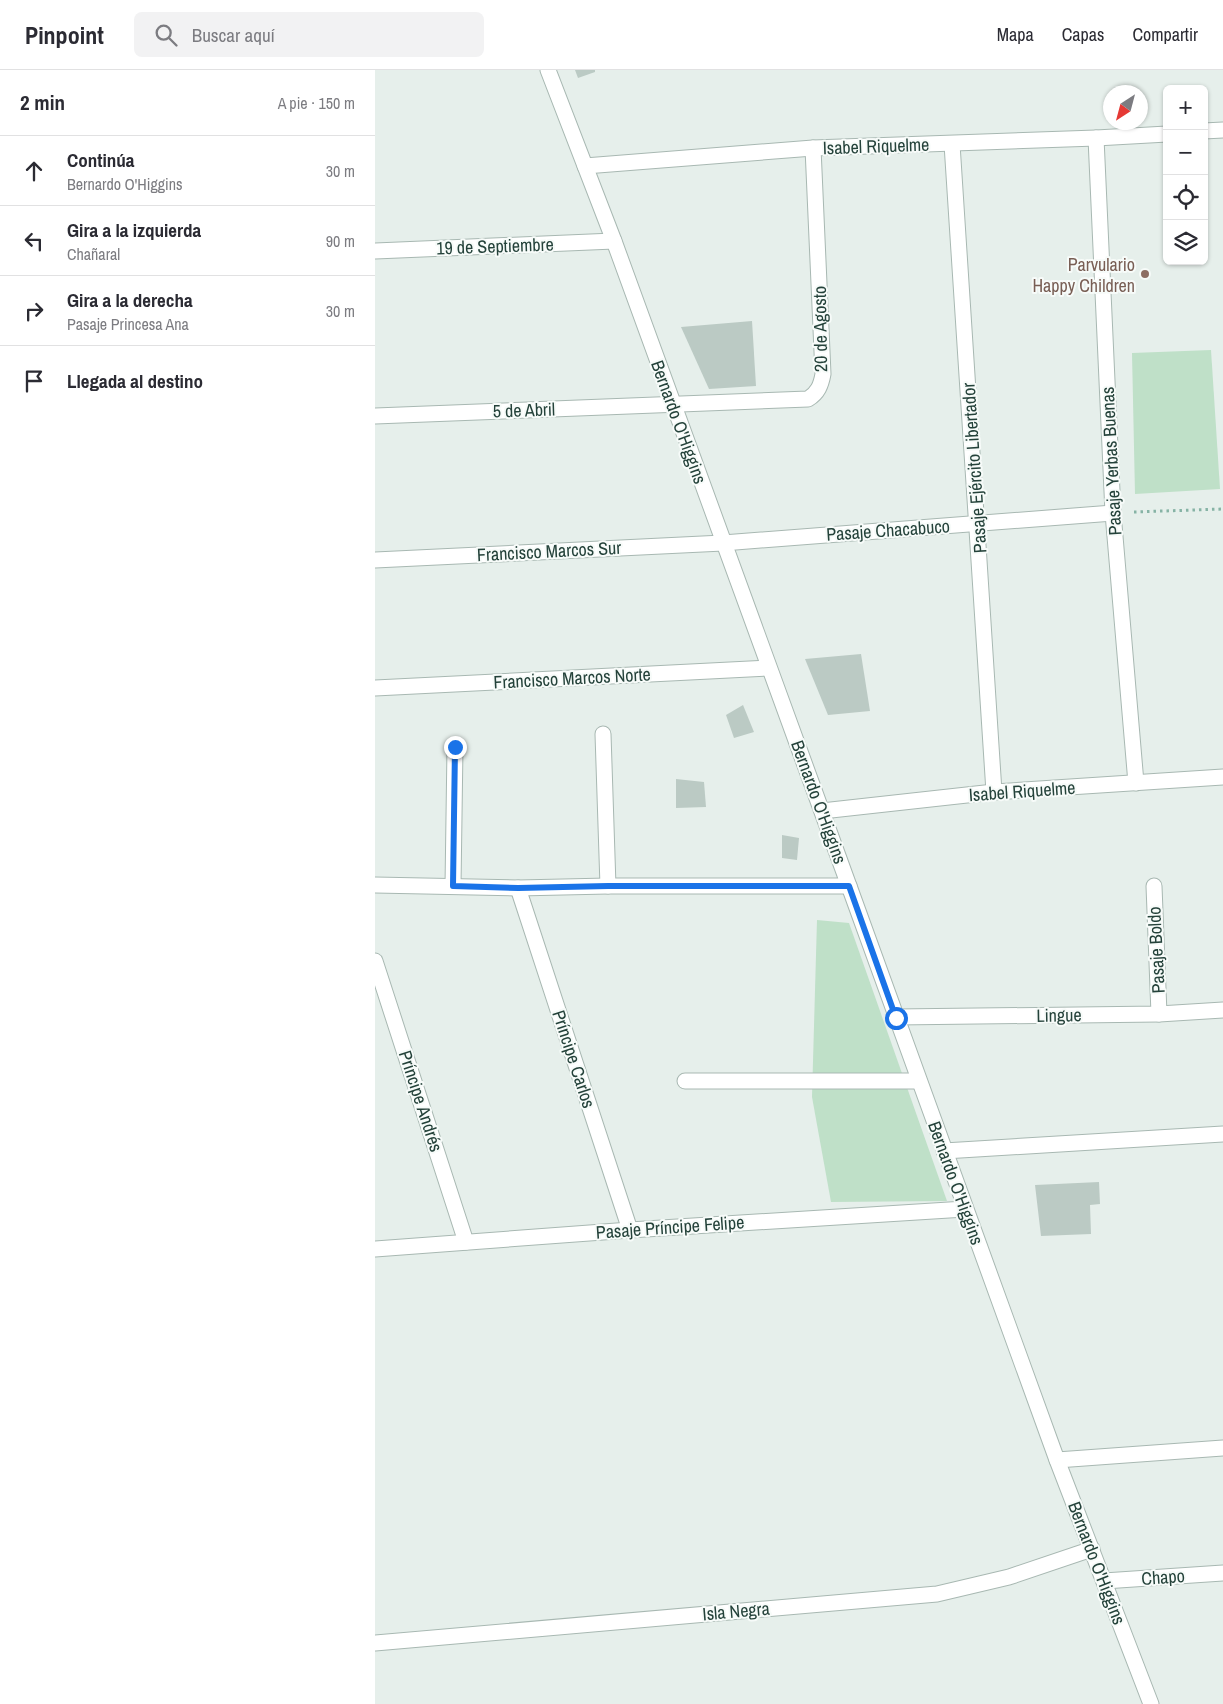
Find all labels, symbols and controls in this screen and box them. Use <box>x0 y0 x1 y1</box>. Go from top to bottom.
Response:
search box <box>134 12 484 57</box>
text: Pinpoint <box>25 19 104 51</box>
icon: search <box>152 21 180 49</box>
text: Buscar aquí <box>192 22 275 48</box>
text: Mapa <box>997 22 1034 47</box>
text: Capas <box>1062 22 1104 47</box>
text: Compartir <box>1132 22 1198 47</box>
north arrow <box>1103 85 1148 130</box>
map controls <box>1163 85 1208 265</box>
button: + <box>1163 85 1208 130</box>
text: 2 min <box>20 88 65 117</box>
text: A pie · 150 m <box>278 92 355 114</box>
button: − <box>1163 130 1208 175</box>
street label: Isabel Riquelme <box>822 132 930 160</box>
text: Continúa <box>67 147 135 173</box>
icon: ahead <box>20 157 48 185</box>
text: 30 m <box>326 160 355 182</box>
text: Bernardo O'Higgins <box>67 173 183 195</box>
button: locate <box>1163 175 1208 220</box>
text: Gira a la izquierda <box>67 217 201 243</box>
button: layers <box>1163 220 1208 265</box>
icon: left <box>20 227 48 255</box>
text: 90 m <box>326 230 355 252</box>
street label: 19 de Septiembre <box>436 231 554 261</box>
text: Chañaral <box>67 243 120 265</box>
place label: Parvulario Happy Children <box>1032 252 1135 298</box>
marker: Parvulario Happy Children <box>1139 268 1151 280</box>
street label: 20 de Agosto <box>807 286 833 372</box>
text: Gira a la derecha <box>67 287 193 313</box>
icon: right <box>20 297 48 325</box>
text: 30 m <box>326 300 355 322</box>
text: Pasaje Princesa Ana <box>67 313 189 335</box>
street label: Bernardo O'Higgins <box>645 357 713 487</box>
icon: arrive <box>20 367 48 395</box>
text: Llegada al destino <box>67 368 203 394</box>
street label: Pasaje Ejército Libertador <box>956 382 992 554</box>
street label: Pasaje Yerbas Buenas <box>1095 386 1127 536</box>
street label: 5 de Abril <box>492 396 556 424</box>
street label: Pasaje Chacabuco <box>825 513 951 547</box>
street label: Francisco Marcos Sur <box>476 535 622 567</box>
street label: Francisco Marcos Norte <box>493 661 651 695</box>
route end <box>444 736 467 759</box>
street label: Bernardo O'Higgins <box>785 737 853 867</box>
street label: Isabel Riquelme <box>968 775 1076 807</box>
street label: Pasaje Boldo <box>1141 906 1171 994</box>
street label: Lingue <box>1036 1002 1082 1028</box>
street label: Príncipe Carlos <box>546 1007 602 1111</box>
route start <box>885 1007 908 1030</box>
street label: Príncipe Andrés <box>393 1047 449 1155</box>
street label: Bernardo O'Higgins <box>922 1118 990 1248</box>
street label: Pasaje Príncipe Felipe <box>595 1209 745 1245</box>
street label: Bernardo O'Higgins <box>1062 1498 1132 1628</box>
street label: Chapo <box>1140 1563 1186 1591</box>
street label: Isla Negra <box>701 1596 771 1626</box>

